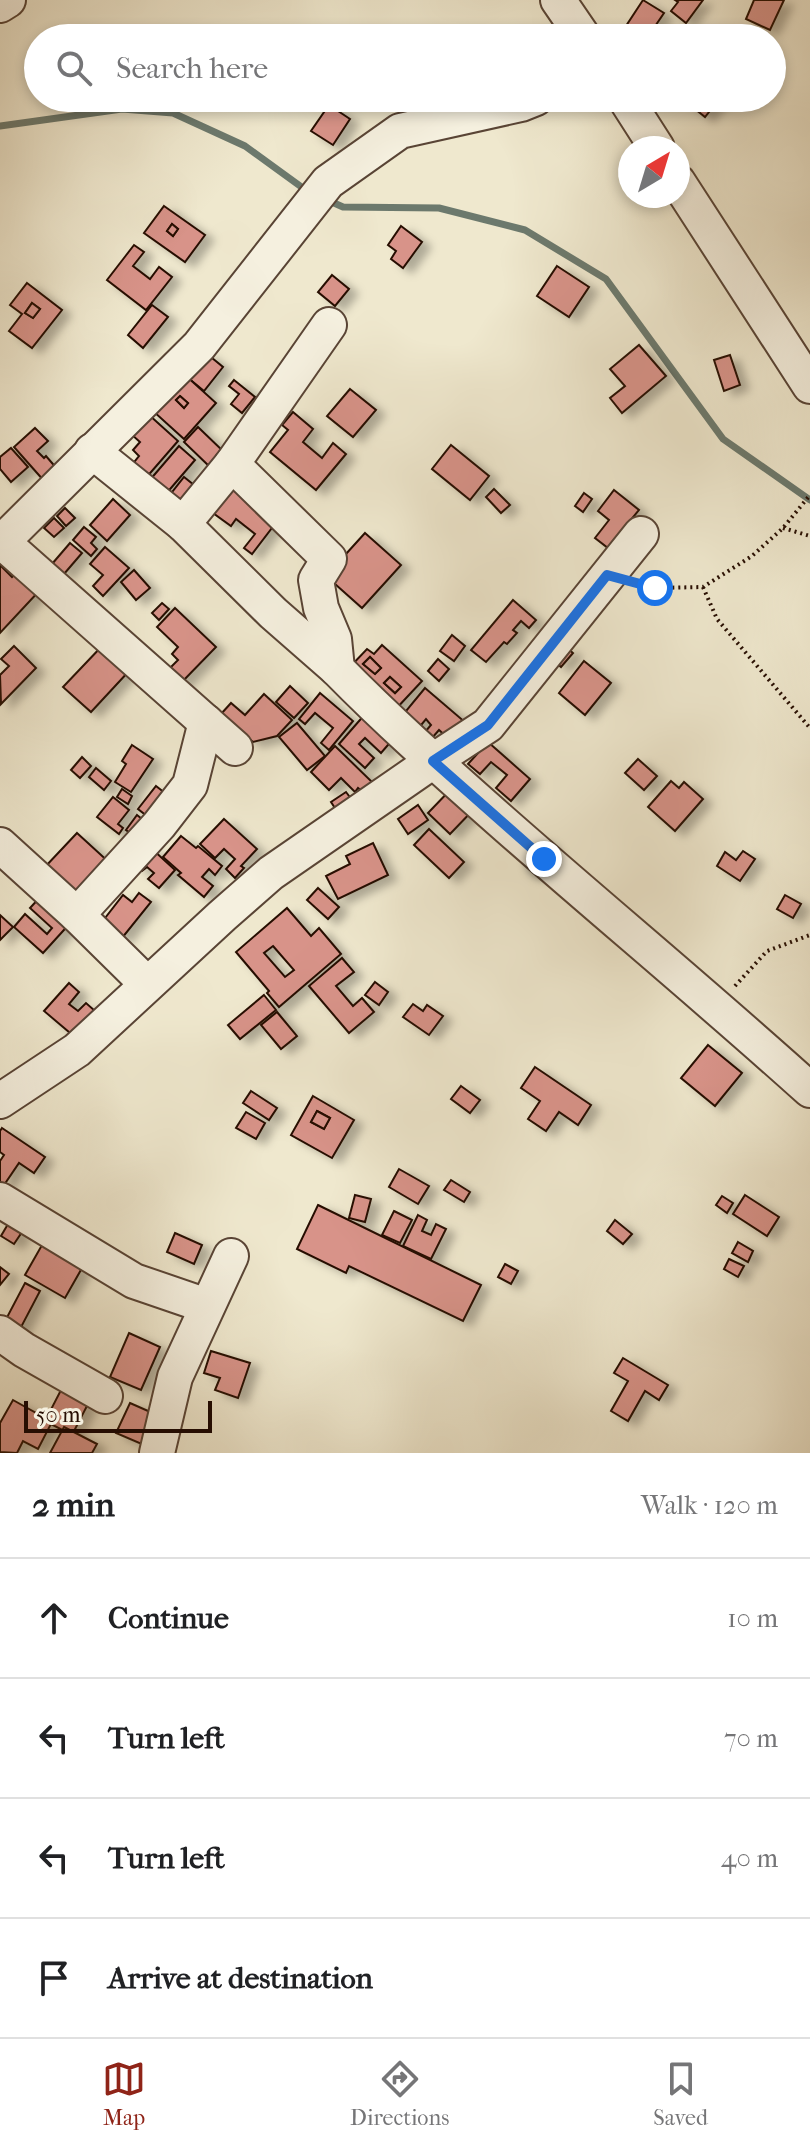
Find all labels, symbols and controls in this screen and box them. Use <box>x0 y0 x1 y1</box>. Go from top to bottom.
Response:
search box <box>24 24 786 112</box>
icon: search <box>52 46 96 90</box>
text: Search here <box>116 51 268 86</box>
north arrow <box>618 136 690 208</box>
route start <box>637 570 673 606</box>
route end <box>526 841 562 877</box>
scale bar <box>24 1397 212 1433</box>
text: 50 m <box>36 1402 81 1428</box>
text: 2 min <box>32 1485 115 1525</box>
text: Walk · 120 m <box>641 1490 778 1521</box>
icon: ahead <box>32 1596 76 1640</box>
text: Continue <box>108 1601 229 1636</box>
text: 10 m <box>727 1603 778 1634</box>
icon: left <box>32 1716 76 1760</box>
text: Turn left <box>108 1721 225 1756</box>
text: 70 m <box>724 1723 778 1754</box>
icon: left <box>32 1836 76 1880</box>
text: Turn left <box>108 1841 225 1876</box>
text: 40 m <box>721 1843 778 1874</box>
icon: arrive <box>32 1956 76 2000</box>
text: Arrive at destination <box>108 1961 373 1996</box>
tab: Map <box>102 2057 146 2131</box>
tab: Directions <box>350 2057 449 2131</box>
tab: Saved <box>653 2057 708 2131</box>

